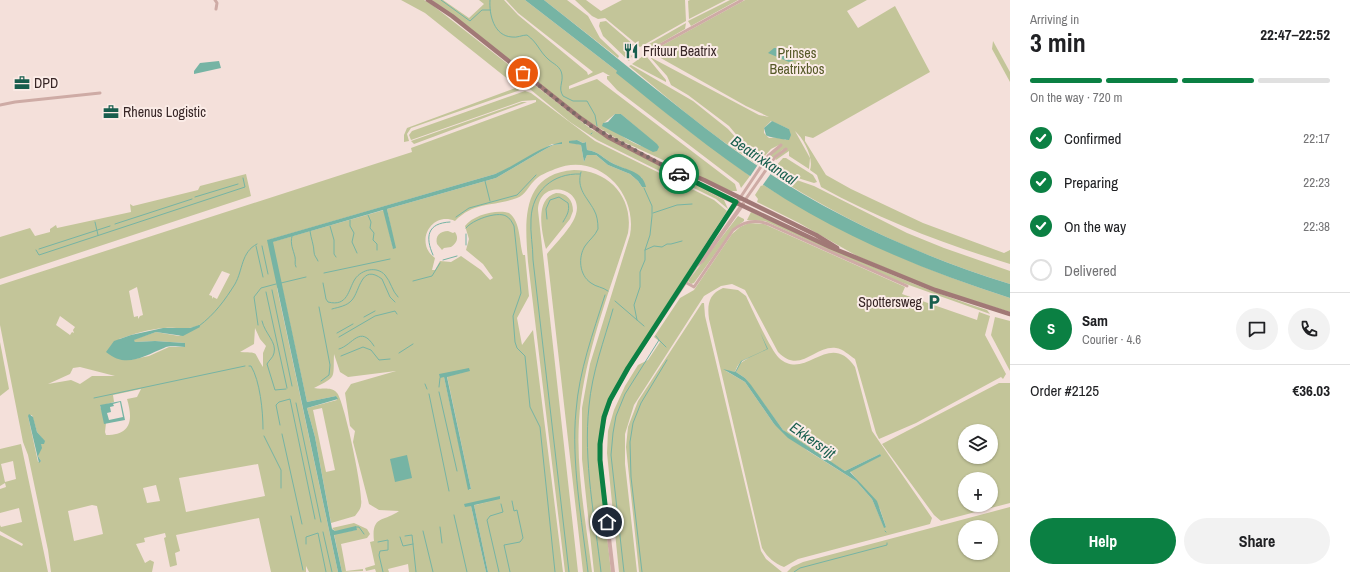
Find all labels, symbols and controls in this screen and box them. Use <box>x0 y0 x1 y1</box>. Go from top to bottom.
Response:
text: Arriving in <box>1030 11 1079 28</box>
text: 22:47–22:52 <box>1260 24 1330 45</box>
text: 3 min <box>1030 25 1086 60</box>
restaurant icon: Frituur Beatrix <box>622 42 640 60</box>
place label: Frituur Beatrix <box>643 42 717 60</box>
park label: Prinses Beatrixbos <box>770 44 825 78</box>
pin <box>506 56 540 90</box>
icon: bag <box>512 62 534 84</box>
office icon: DPD <box>13 74 31 92</box>
place label: DPD <box>34 74 58 92</box>
text: On the way · 720 m <box>1030 89 1122 106</box>
office icon: Rhenus Logistic <box>102 103 120 121</box>
place label: Rhenus Logistic <box>123 103 206 121</box>
icon: check <box>1030 127 1052 149</box>
text: Confirmed <box>1064 128 1121 149</box>
water label: Beatrixkanaal <box>727 130 801 190</box>
text: 22:17 <box>1303 130 1330 147</box>
courier <box>659 154 699 194</box>
icon: car <box>668 163 690 185</box>
icon: check <box>1030 171 1052 193</box>
text: Preparing <box>1064 172 1118 193</box>
text: 22:23 <box>1303 174 1330 191</box>
icon: check <box>1030 215 1052 237</box>
text: On the way <box>1064 216 1126 237</box>
text: 22:38 <box>1303 218 1330 235</box>
text: Delivered <box>1064 260 1117 281</box>
place label: Spottersweg <box>858 293 923 311</box>
parking icon: Spottersweg <box>925 293 943 311</box>
button: chat <box>1236 308 1278 350</box>
button: phone <box>1288 308 1330 350</box>
text: Sam <box>1082 310 1108 331</box>
text: S <box>1047 318 1055 339</box>
text: Courier · 4.6 <box>1082 331 1141 348</box>
text: Order #2125 <box>1030 380 1099 401</box>
text: €36.03 <box>1292 380 1330 401</box>
water label: Ekkersrijt <box>786 417 840 464</box>
map controls <box>958 424 998 560</box>
button: layers <box>958 424 998 464</box>
button: + <box>958 472 998 512</box>
pin <box>590 505 624 539</box>
icon: home <box>596 511 618 533</box>
button: Help <box>1030 518 1176 564</box>
button: Share <box>1184 518 1330 564</box>
button: − <box>958 520 998 560</box>

